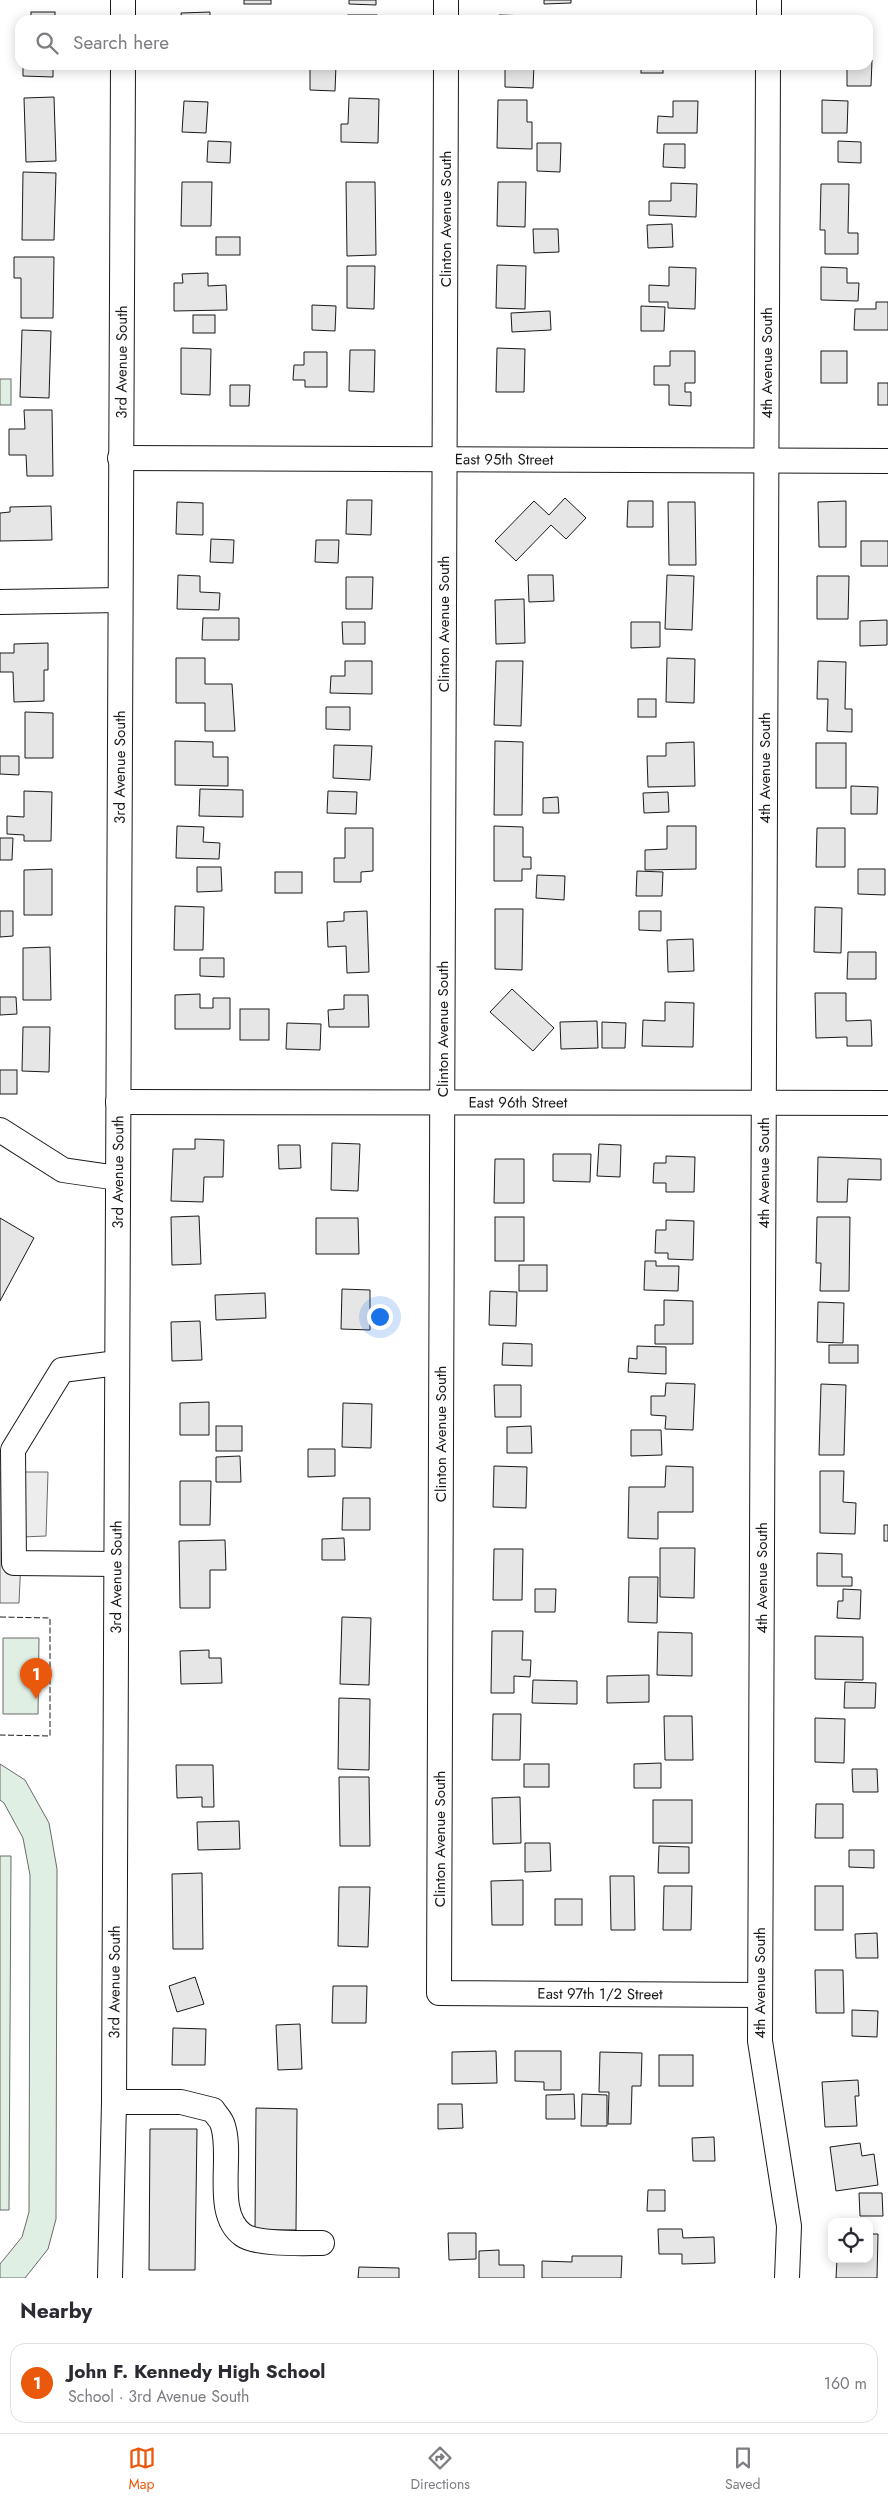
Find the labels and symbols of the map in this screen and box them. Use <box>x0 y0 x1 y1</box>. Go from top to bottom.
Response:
street label: Clinton Avenue South <box>435 151 457 287</box>
street label: 3rd Avenue South <box>110 305 133 419</box>
street label: 4th Avenue South <box>756 307 778 419</box>
street label: East 95th Street <box>455 448 554 471</box>
street label: Clinton Avenue South <box>433 556 455 692</box>
street label: 3rd Avenue South <box>109 710 131 824</box>
street label: 4th Avenue South <box>754 712 776 824</box>
street label: Clinton Avenue South <box>432 961 454 1097</box>
street label: East 96th Street <box>469 1091 568 1114</box>
street label: 3rd Avenue South <box>107 1115 129 1229</box>
street label: 4th Avenue South <box>753 1117 775 1229</box>
your location <box>367 1304 393 1330</box>
street label: Clinton Avenue South <box>430 1366 452 1502</box>
street label: 3rd Avenue South <box>105 1520 128 1634</box>
street label: 4th Avenue South <box>751 1522 773 1634</box>
pin: 1 <box>20 1658 52 1699</box>
street label: Clinton Avenue South <box>429 1771 451 1907</box>
street label: 3rd Avenue South <box>103 1925 126 2039</box>
street label: 4th Avenue South <box>749 1927 771 2039</box>
street label: East 97th 1/2 Street <box>537 1983 663 2005</box>

